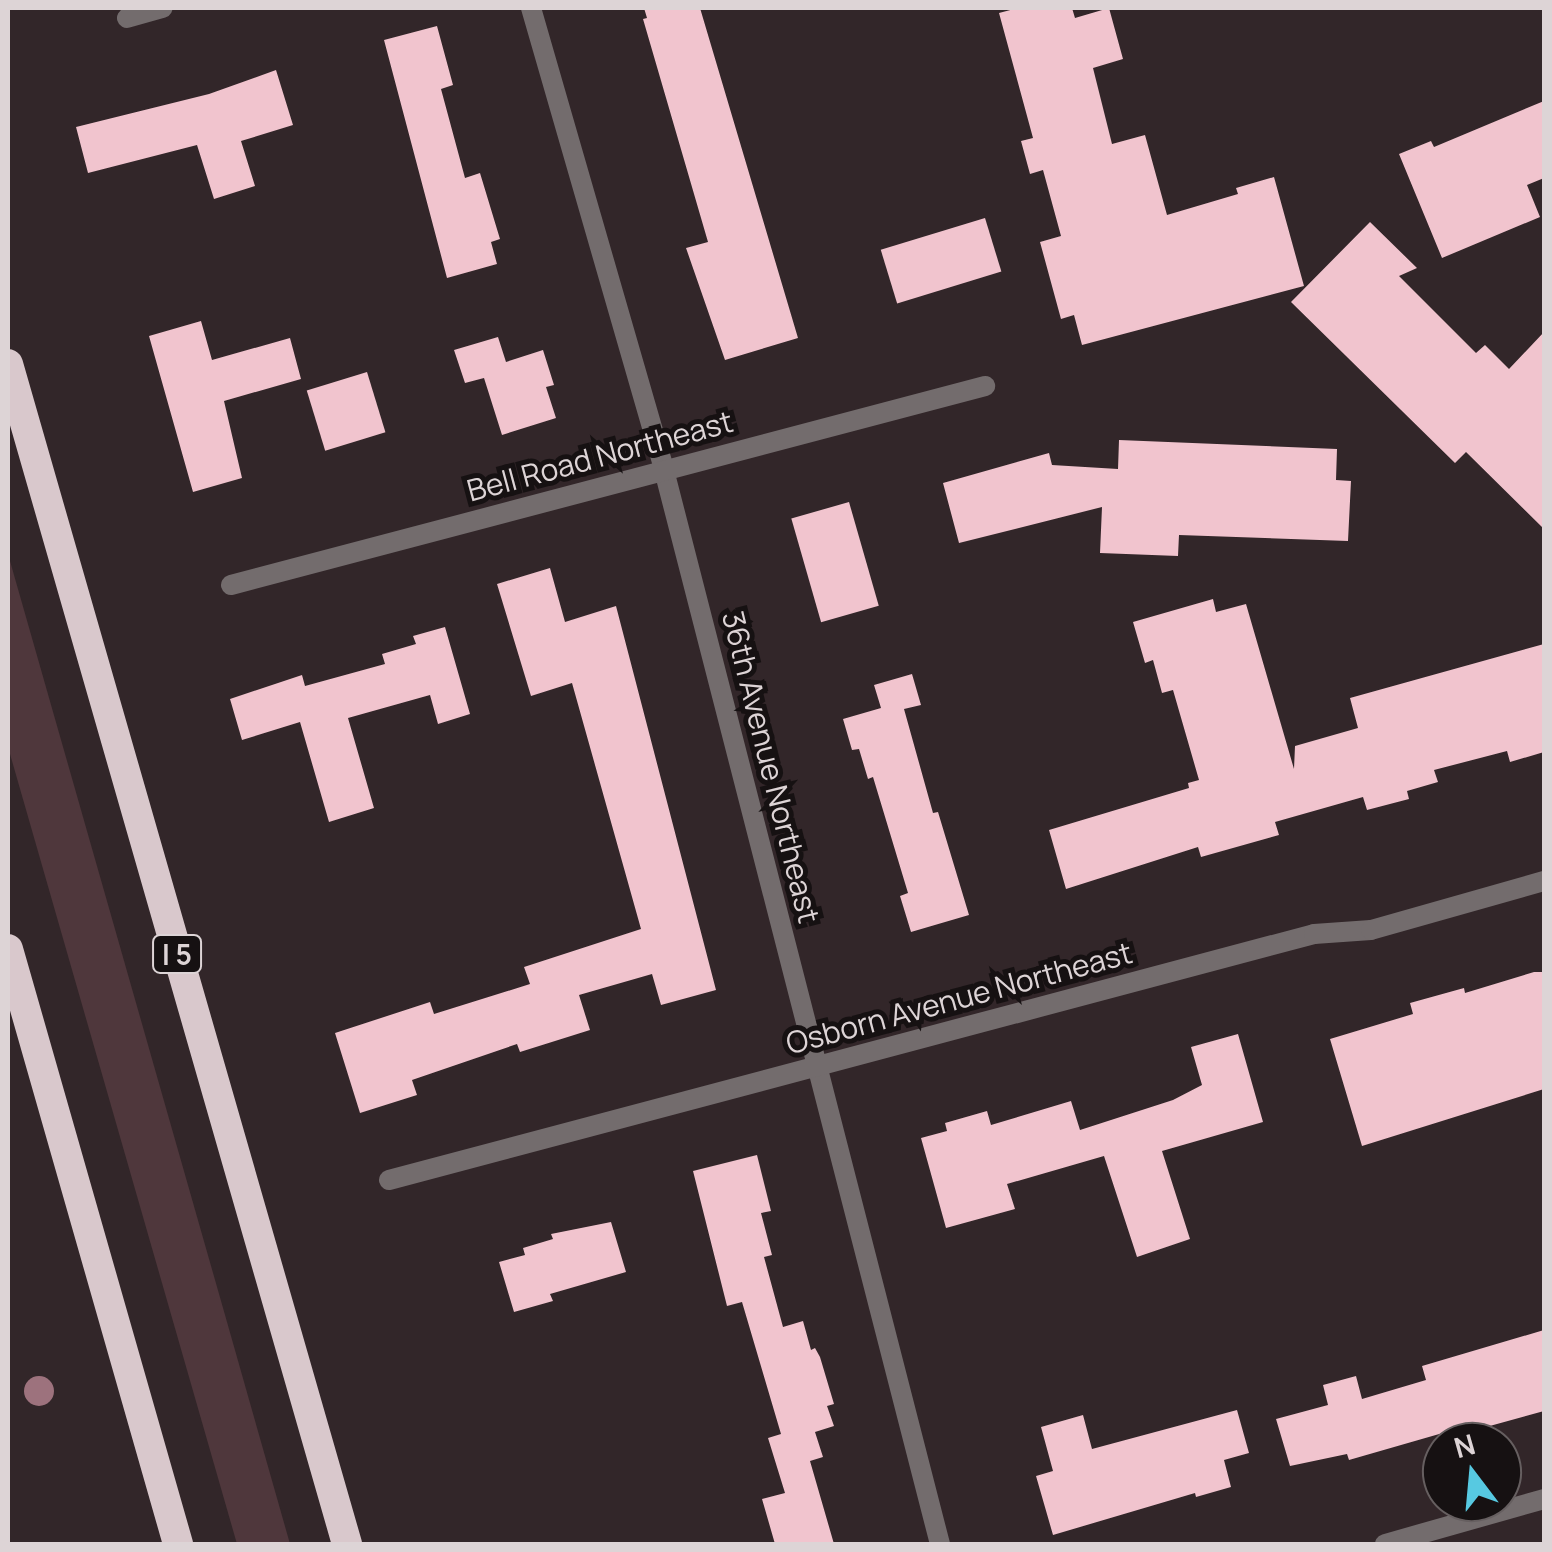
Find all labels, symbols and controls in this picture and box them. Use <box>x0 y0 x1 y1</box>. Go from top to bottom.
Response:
street label: Bell Road Northeast <box>463 403 737 509</box>
street label: 36th Avenue Northeast <box>715 607 827 927</box>
road number: I 5 <box>152 931 202 977</box>
street label: Osborn Avenue Northeast <box>782 934 1136 1062</box>
north arrow <box>1422 1422 1522 1522</box>
text: N <box>1449 1424 1479 1466</box>

